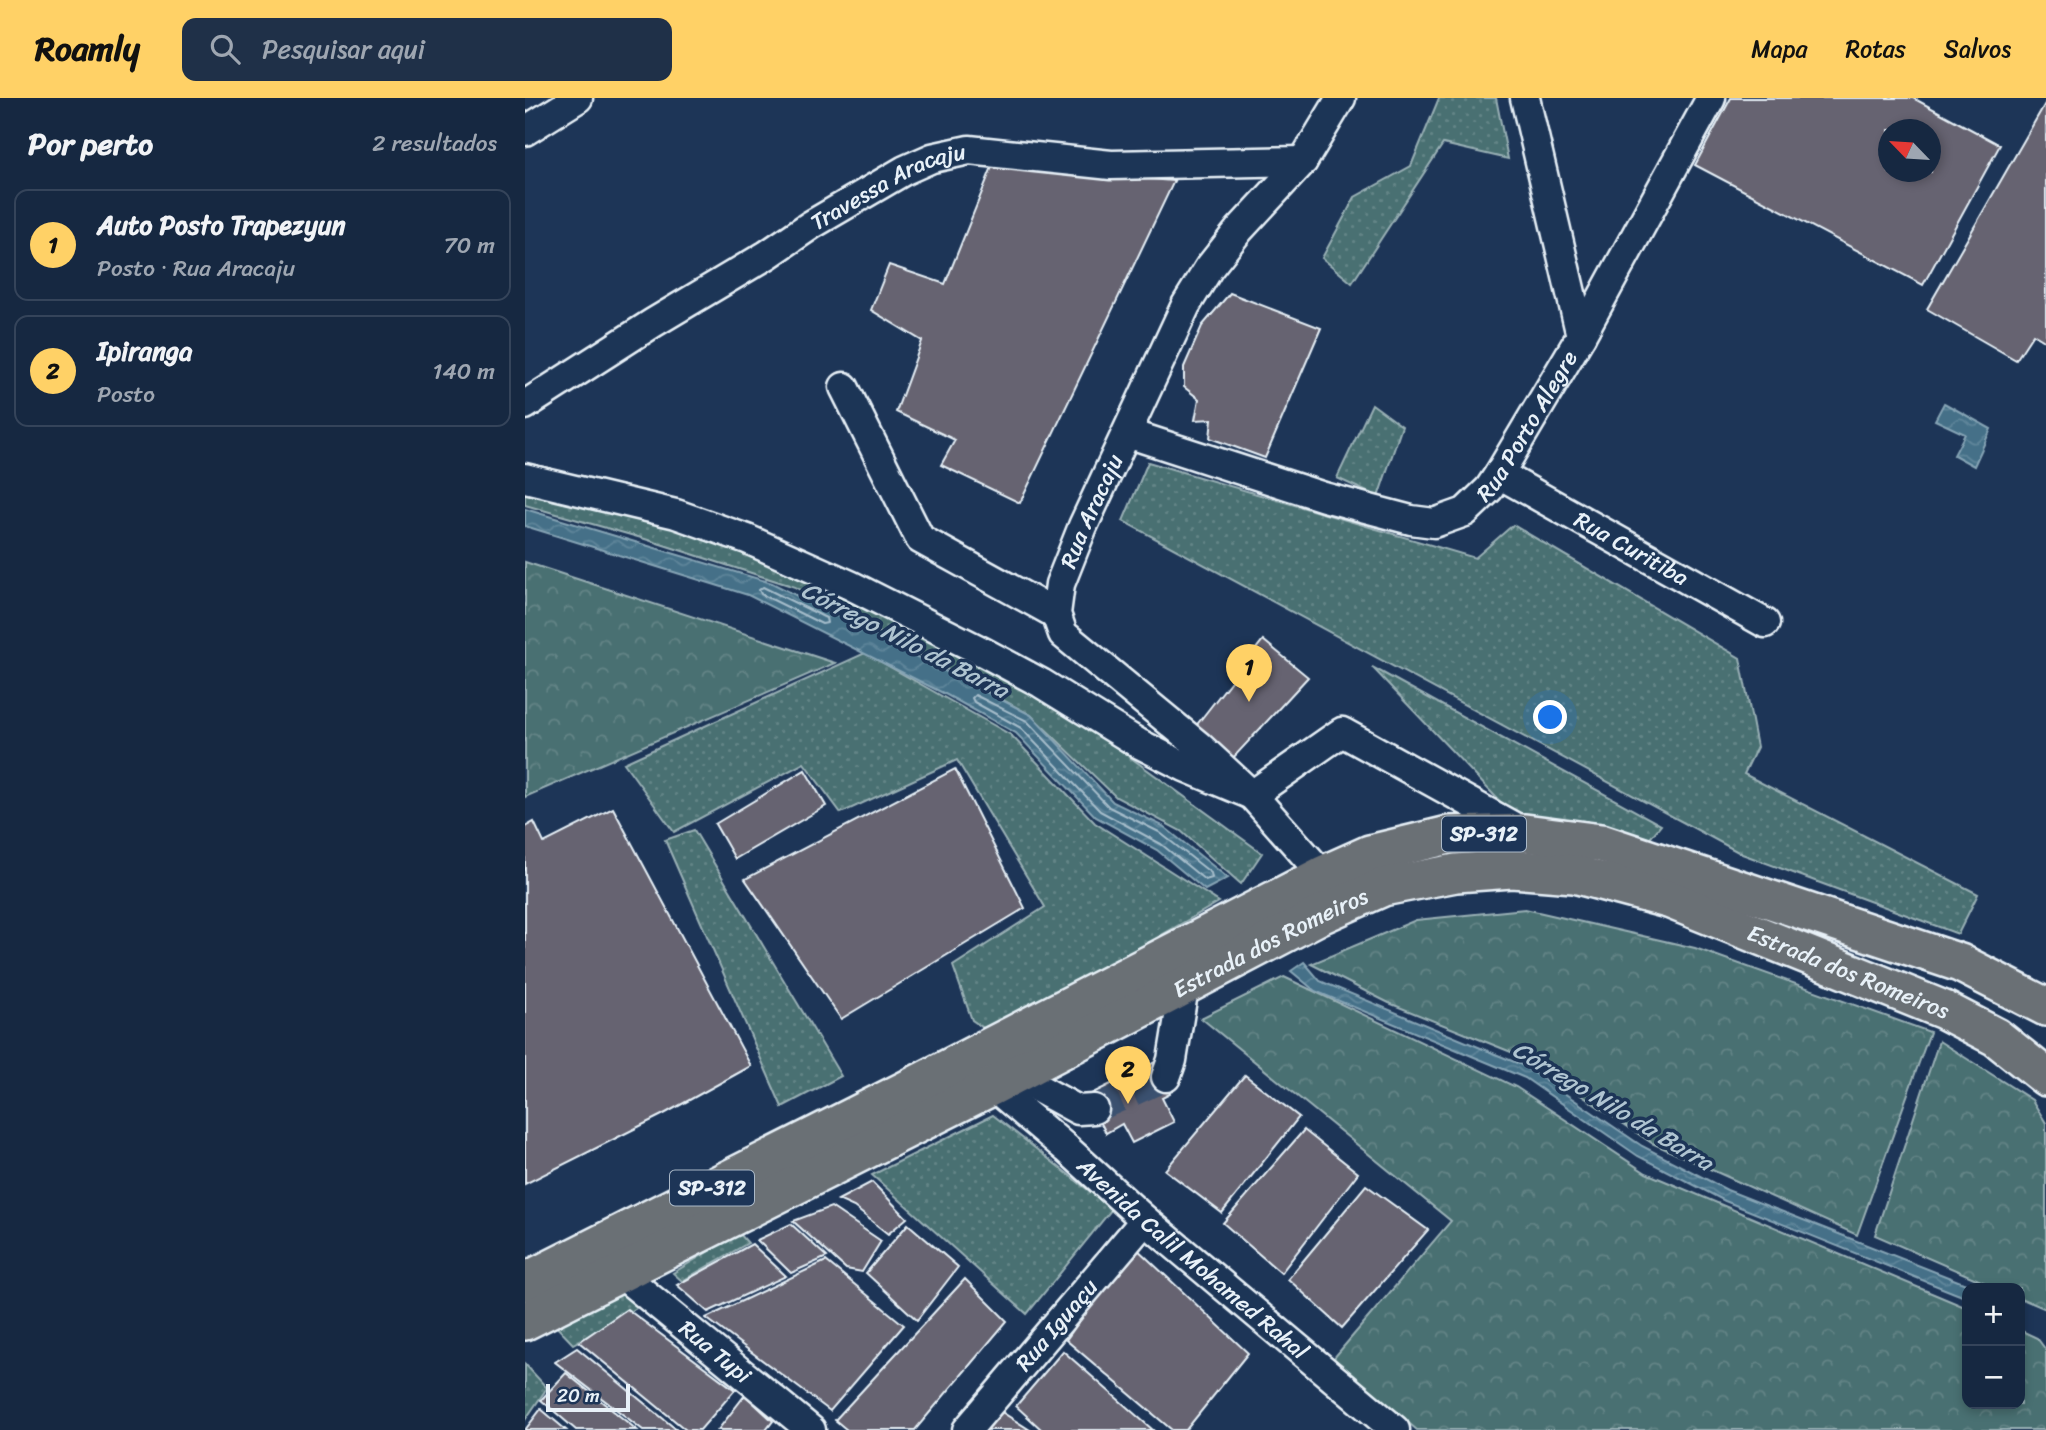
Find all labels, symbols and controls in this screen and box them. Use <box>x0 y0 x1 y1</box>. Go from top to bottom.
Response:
search box <box>182 18 672 81</box>
text: Roamly <box>35 20 140 78</box>
text: Pesquisar aqui <box>262 26 425 72</box>
text: Mapa <box>1751 28 1808 70</box>
text: Rotas <box>1846 28 1906 70</box>
text: Salvos <box>1944 28 2011 70</box>
icon: search <box>206 30 244 68</box>
text: Por perto <box>28 117 153 171</box>
north arrow <box>1878 119 1941 182</box>
text: 2 resultados <box>372 123 497 164</box>
street label: Travessa Aracaju <box>802 131 970 242</box>
text: Auto Posto Trapezyun <box>97 202 346 248</box>
text: 1 <box>48 225 58 266</box>
text: 70 m <box>444 225 495 266</box>
text: Posto · Rua Aracaju <box>97 248 295 289</box>
text: Ipiranga <box>97 328 192 374</box>
street label: Rua Porto Alegre <box>1466 342 1589 513</box>
text: 2 <box>46 351 60 392</box>
text: 140 m <box>433 351 495 392</box>
text: Posto <box>97 374 155 415</box>
street label: Rua Aracaju <box>1048 446 1135 575</box>
street label: Rua Curitiba <box>1566 500 1697 598</box>
water label: Córrego Nilo da Barra <box>794 570 1018 711</box>
pin: 1 <box>1226 644 1272 702</box>
your location <box>1533 700 1567 734</box>
road number: SP-312 <box>1442 816 1526 852</box>
street label: Estrada dos Romeiros <box>1165 876 1376 1010</box>
street label: Estrada dos Romeiros <box>1741 913 1956 1031</box>
water label: Córrego Nilo da Barra <box>1504 1029 1723 1184</box>
pin: 2 <box>1105 1046 1151 1104</box>
street label: Avenida Calil Mohamed Rahal <box>1066 1146 1318 1371</box>
road number: SP-312 <box>670 1170 754 1206</box>
street label: Rua Iguaçu <box>1005 1268 1109 1381</box>
map controls <box>1962 1283 2025 1409</box>
button: + <box>1962 1283 2025 1346</box>
street label: Rua Tupi <box>669 1309 761 1395</box>
button: − <box>1962 1346 2025 1409</box>
text: 20 m <box>557 1379 600 1412</box>
scale bar <box>546 1381 630 1413</box>

